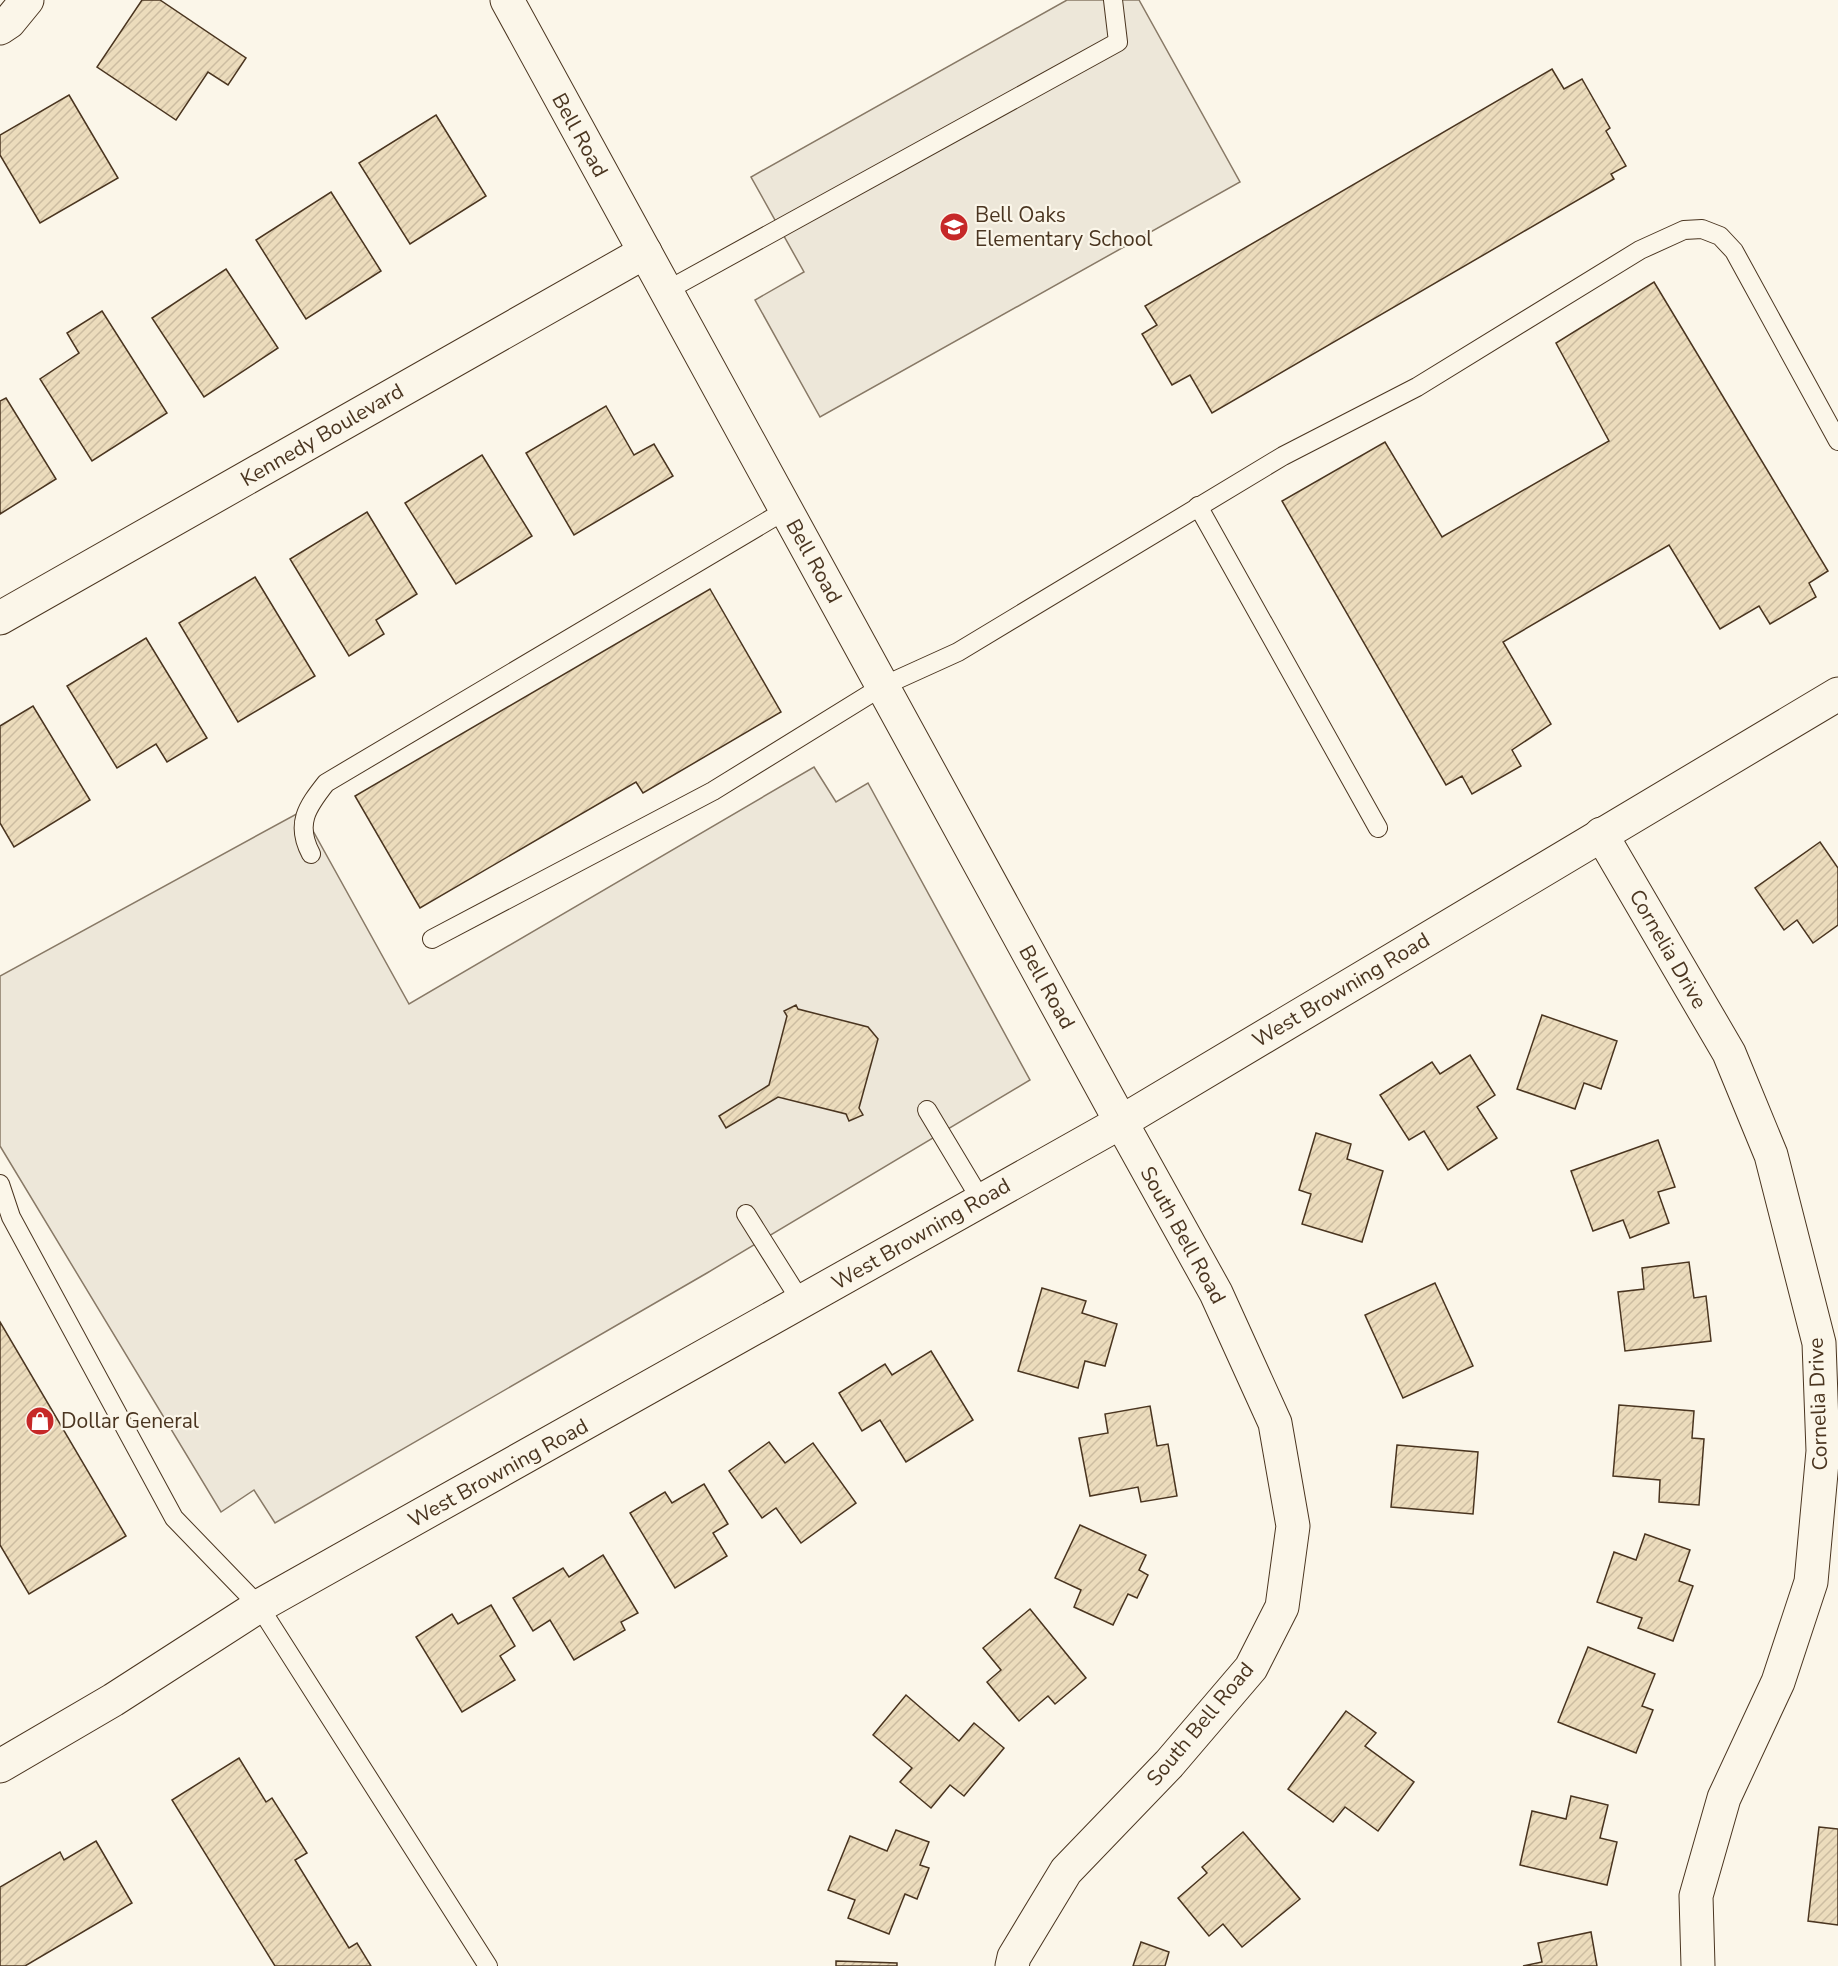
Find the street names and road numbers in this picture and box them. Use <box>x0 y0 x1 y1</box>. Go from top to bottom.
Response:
street label: Bell Road <box>545 88 615 182</box>
street label: Kennedy Boulevard <box>235 377 409 493</box>
street label: Bell Road <box>779 514 849 608</box>
street label: Cornelia Drive <box>1623 884 1713 1014</box>
street label: West Browning Road <box>1247 926 1435 1054</box>
street label: Bell Road <box>1012 940 1082 1034</box>
street label: South Bell Road <box>1134 1161 1232 1309</box>
street label: West Browning Road <box>827 1171 1015 1297</box>
street label: Cornelia Drive <box>1802 1337 1834 1471</box>
street label: West Browning Road <box>403 1412 593 1534</box>
street label: South Bell Road <box>1140 1656 1260 1792</box>

